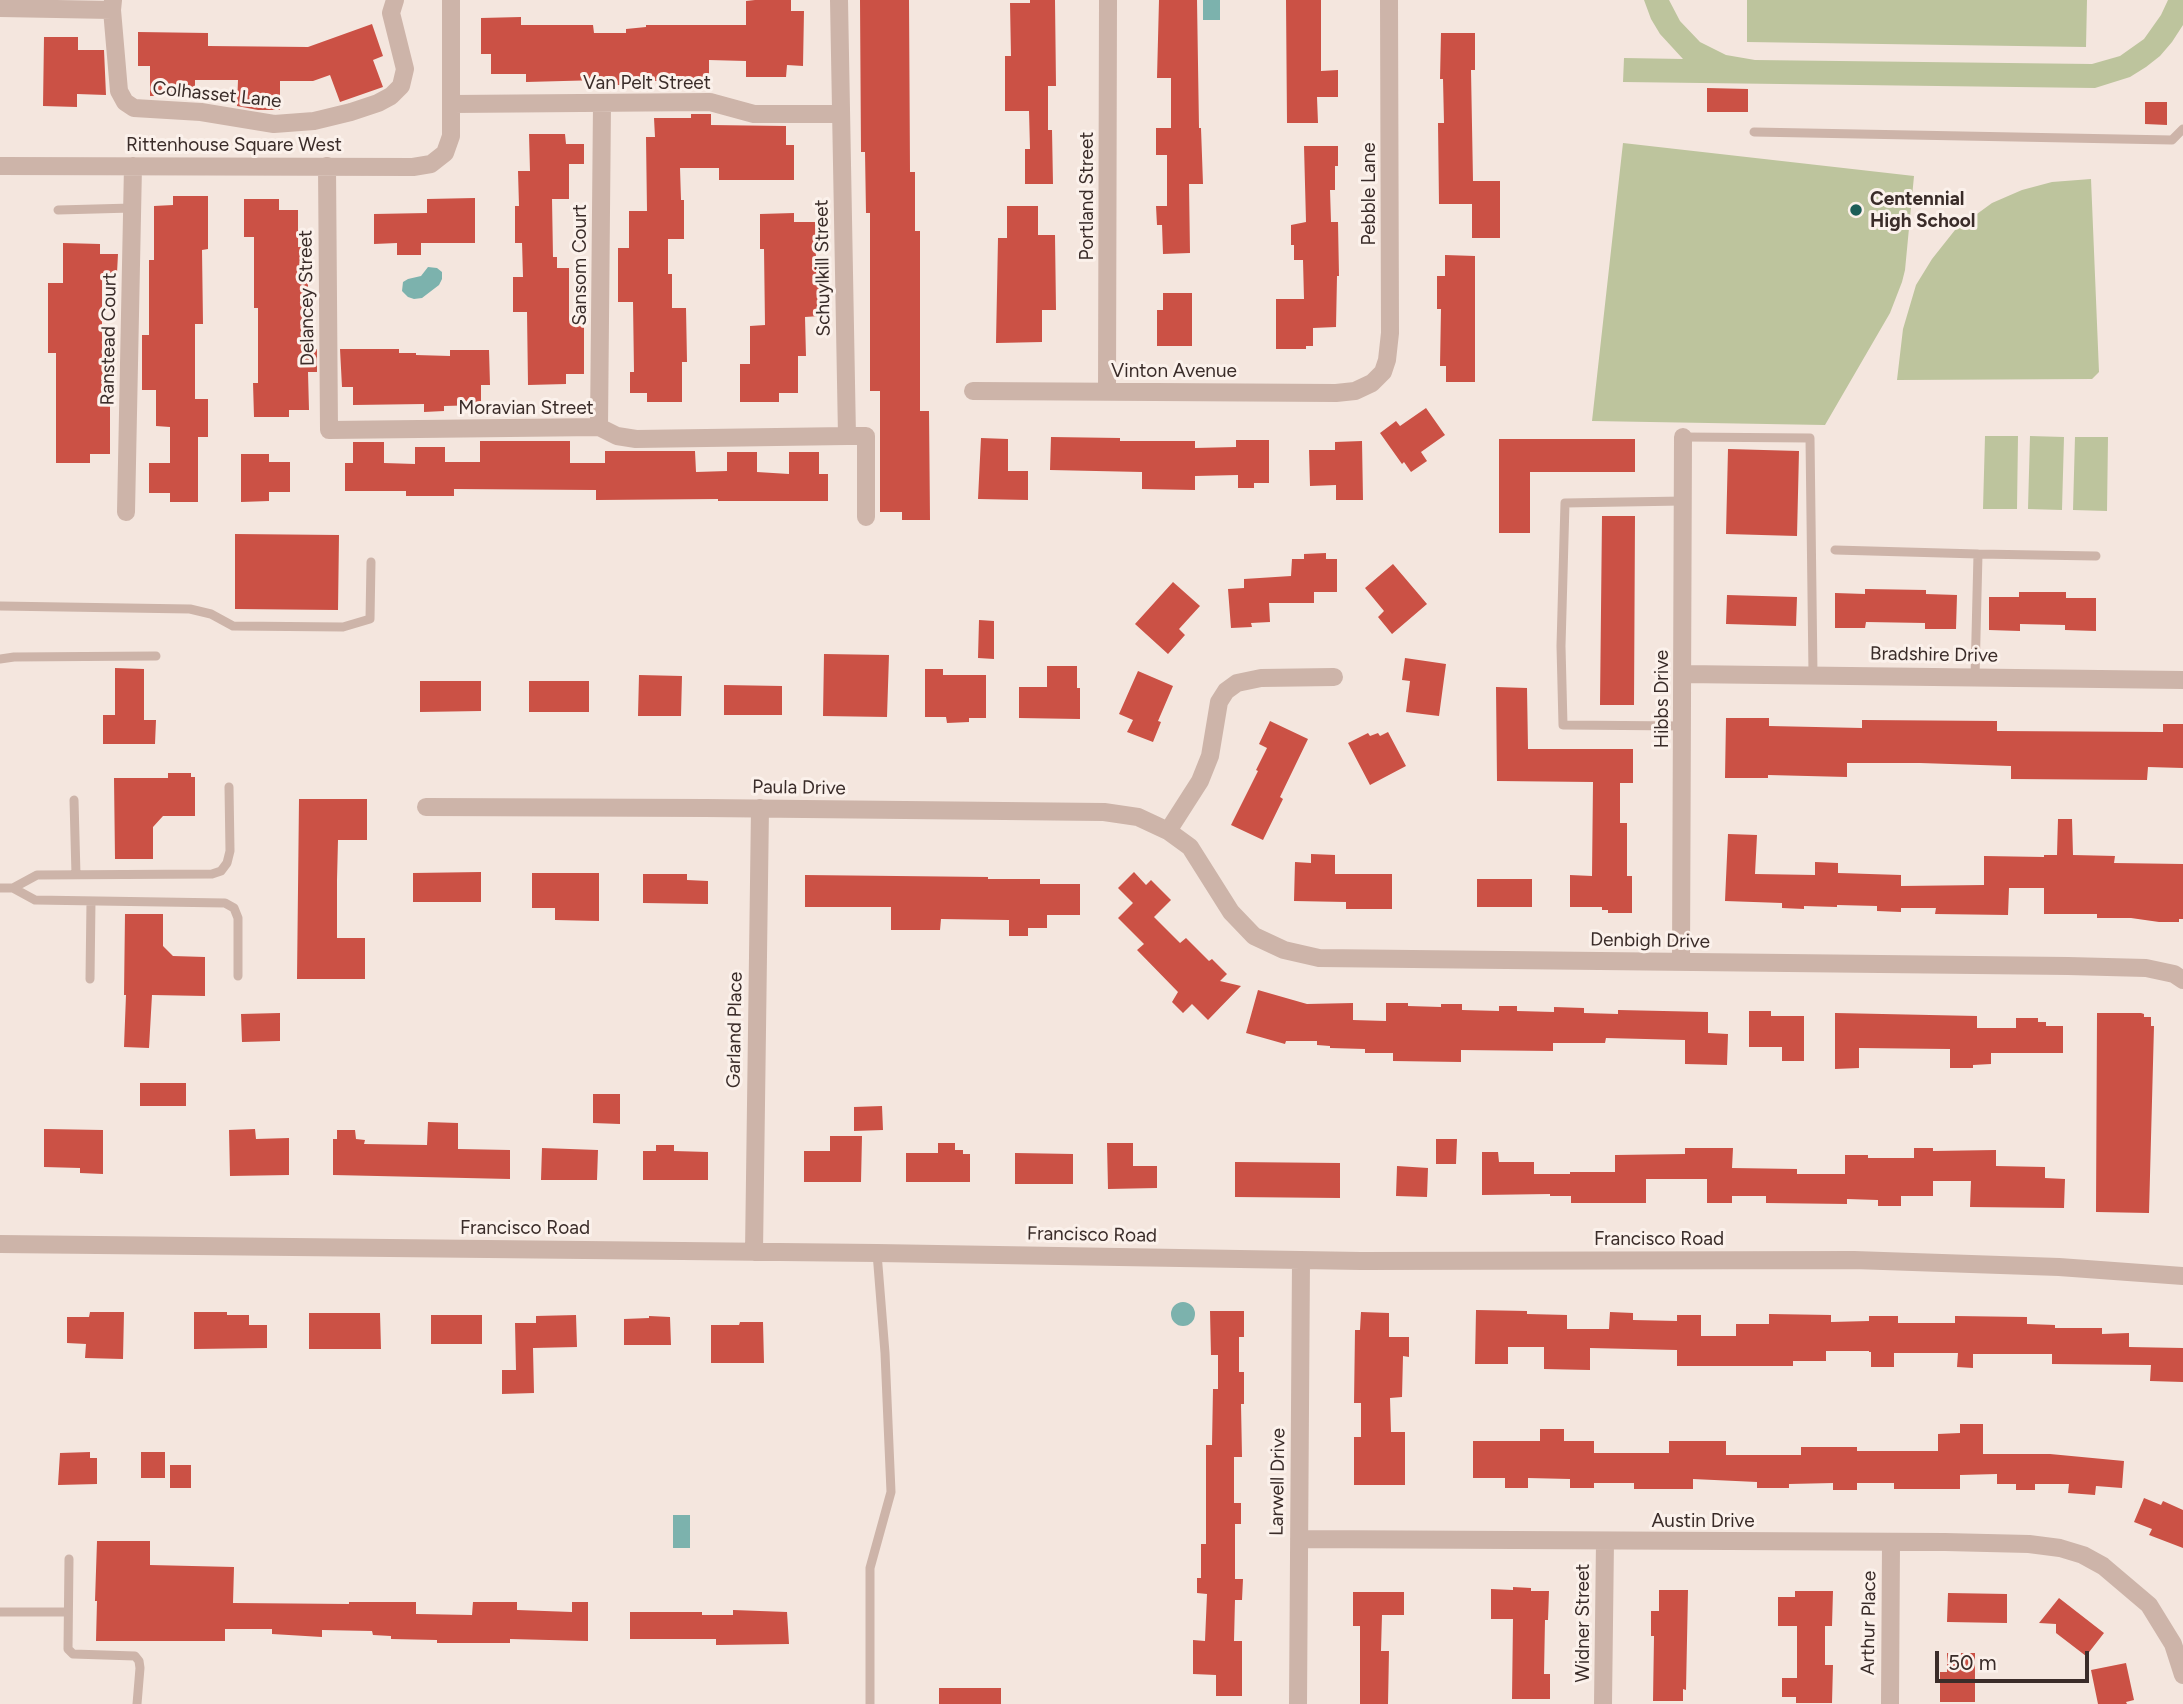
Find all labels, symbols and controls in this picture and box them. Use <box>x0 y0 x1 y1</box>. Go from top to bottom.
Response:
street label: Van Pelt Street <box>583 72 711 94</box>
street label: Colhasset Lane <box>151 77 283 113</box>
street label: Portland Street <box>1076 132 1098 260</box>
street label: Rittenhouse Square West <box>126 134 342 156</box>
street label: Pebble Lane <box>1358 142 1380 246</box>
place label: Centennial High School <box>1870 188 1975 232</box>
street label: Schuylkill Street <box>810 199 836 337</box>
marker: Centennial High School <box>1848 202 1864 218</box>
street label: Sansom Court <box>569 204 591 326</box>
street label: Delancey Street <box>294 230 320 366</box>
street label: Ranstead Court <box>96 272 122 406</box>
street label: Vinton Avenue <box>1111 360 1237 382</box>
street label: Moravian Street <box>458 397 594 419</box>
street label: Bradshire Drive <box>1870 642 1998 668</box>
street label: Hibbs Drive <box>1651 650 1673 748</box>
street label: Paula Drive <box>752 776 846 800</box>
street label: Denbigh Drive <box>1590 929 1710 953</box>
street label: Garland Place <box>723 972 747 1088</box>
street label: Francisco Road <box>460 1217 590 1239</box>
street label: Francisco Road <box>1027 1222 1157 1248</box>
street label: Francisco Road <box>1594 1228 1724 1250</box>
street label: Larwell Drive <box>1266 1428 1290 1536</box>
street label: Austin Drive <box>1651 1510 1755 1532</box>
street label: Widner Street <box>1572 1563 1594 1683</box>
street label: Arthur Place <box>1857 1571 1881 1675</box>
scale bar <box>1938 1638 2092 1682</box>
text: 50 m <box>1948 1650 1997 1675</box>

